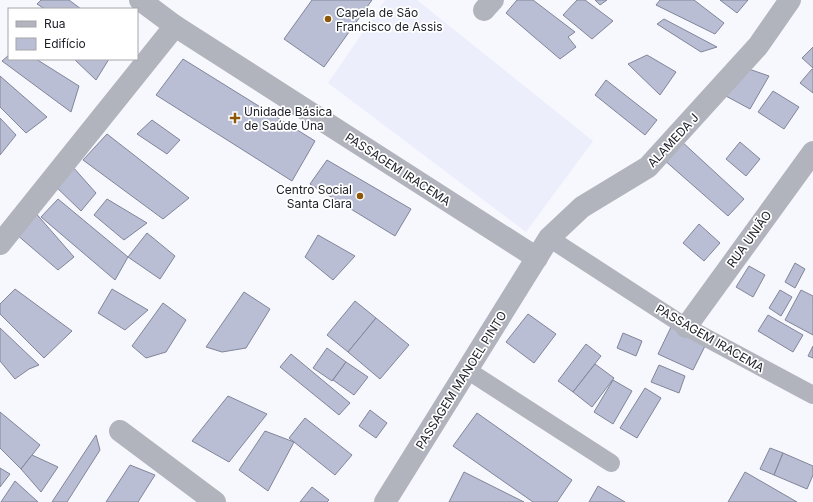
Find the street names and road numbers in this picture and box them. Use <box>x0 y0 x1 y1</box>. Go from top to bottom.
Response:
street label: ALAMEDA J <box>644 110 702 170</box>
street label: PASSAGEM IRACEMA <box>342 129 454 209</box>
street label: RUA UNIÃO <box>723 208 775 270</box>
street label: PASSAGEM IRACEMA <box>653 301 767 375</box>
street label: PASSAGEM MANOEL PINTO <box>412 308 510 452</box>

